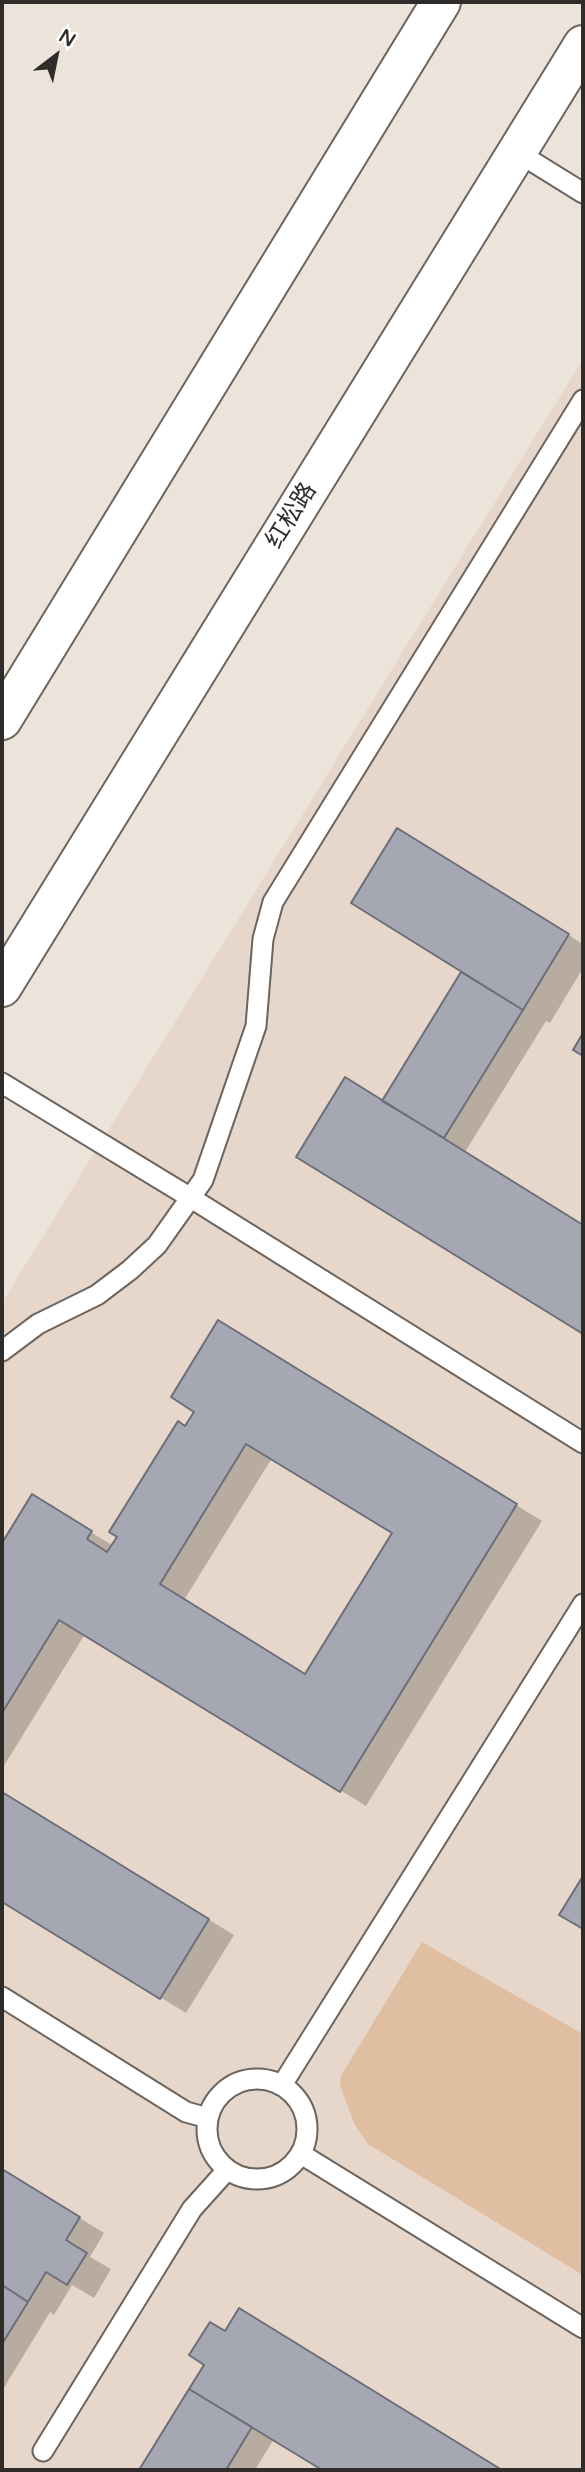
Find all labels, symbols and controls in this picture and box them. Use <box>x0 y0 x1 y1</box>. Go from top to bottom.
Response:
north arrow <box>21 21 91 91</box>
text: N <box>55 25 79 52</box>
street label: 红松路 <box>261 478 323 554</box>

